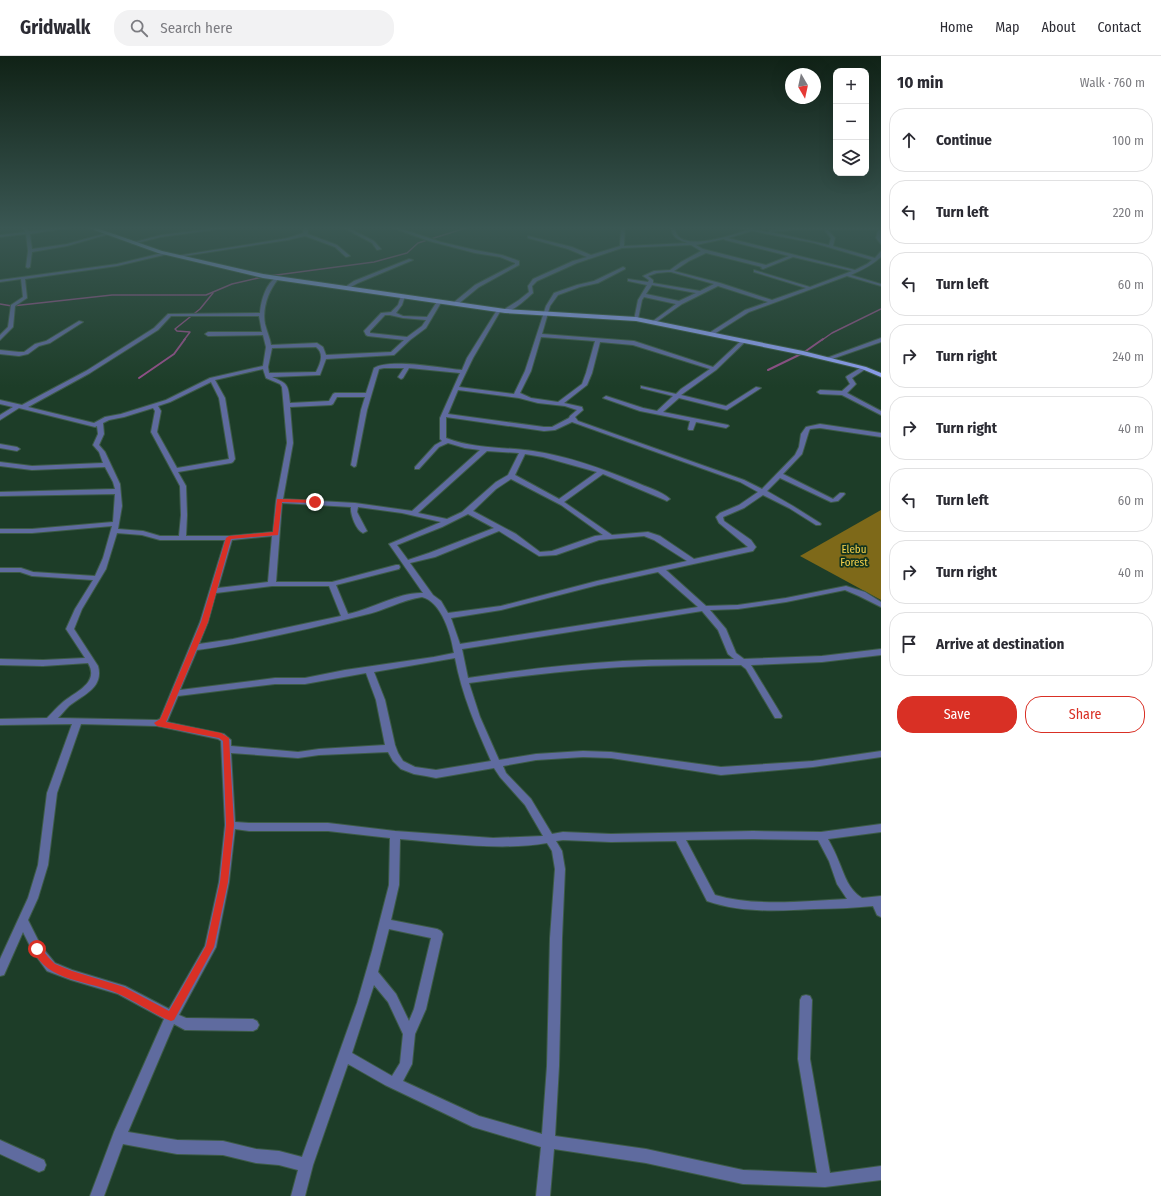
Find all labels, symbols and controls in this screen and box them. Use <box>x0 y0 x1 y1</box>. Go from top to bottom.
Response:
search box <box>114 10 394 46</box>
text: Gridwalk <box>20 16 90 39</box>
icon: search <box>128 17 150 39</box>
text: Search here <box>160 19 233 37</box>
text: Home <box>940 19 973 36</box>
text: Map <box>995 19 1019 36</box>
text: About <box>1041 19 1076 36</box>
text: Contact <box>1098 19 1141 36</box>
north arrow <box>785 68 821 104</box>
map controls <box>833 68 869 176</box>
button: + <box>833 68 869 104</box>
text: 10 min <box>897 72 943 93</box>
text: Walk · 760 m <box>1080 75 1145 90</box>
button: − <box>833 104 869 140</box>
icon: ahead <box>898 129 920 151</box>
text: Continue <box>936 131 992 149</box>
text: 100 m <box>1112 133 1144 148</box>
button: layers <box>833 140 869 176</box>
icon: left <box>898 201 920 223</box>
text: Turn left <box>936 203 989 221</box>
text: 220 m <box>1113 205 1144 220</box>
icon: left <box>898 273 920 295</box>
text: Turn left <box>936 275 989 293</box>
text: 60 m <box>1118 277 1144 292</box>
icon: right <box>898 345 920 367</box>
text: Turn right <box>936 347 997 365</box>
text: 240 m <box>1112 349 1144 364</box>
icon: right <box>898 417 920 439</box>
text: Turn right <box>936 419 997 437</box>
text: 40 m <box>1118 421 1144 436</box>
icon: left <box>898 489 920 511</box>
text: Turn left <box>936 491 989 509</box>
route end <box>306 493 324 511</box>
text: 60 m <box>1118 493 1144 508</box>
park label: Elebu Forest <box>840 543 868 569</box>
icon: right <box>898 561 920 583</box>
text: Turn right <box>936 563 997 581</box>
text: 40 m <box>1118 565 1144 580</box>
icon: arrive <box>898 633 920 655</box>
text: Arrive at destination <box>936 635 1064 653</box>
button: Save <box>897 696 1017 733</box>
button: Share <box>1025 696 1145 733</box>
route start <box>28 940 46 958</box>

